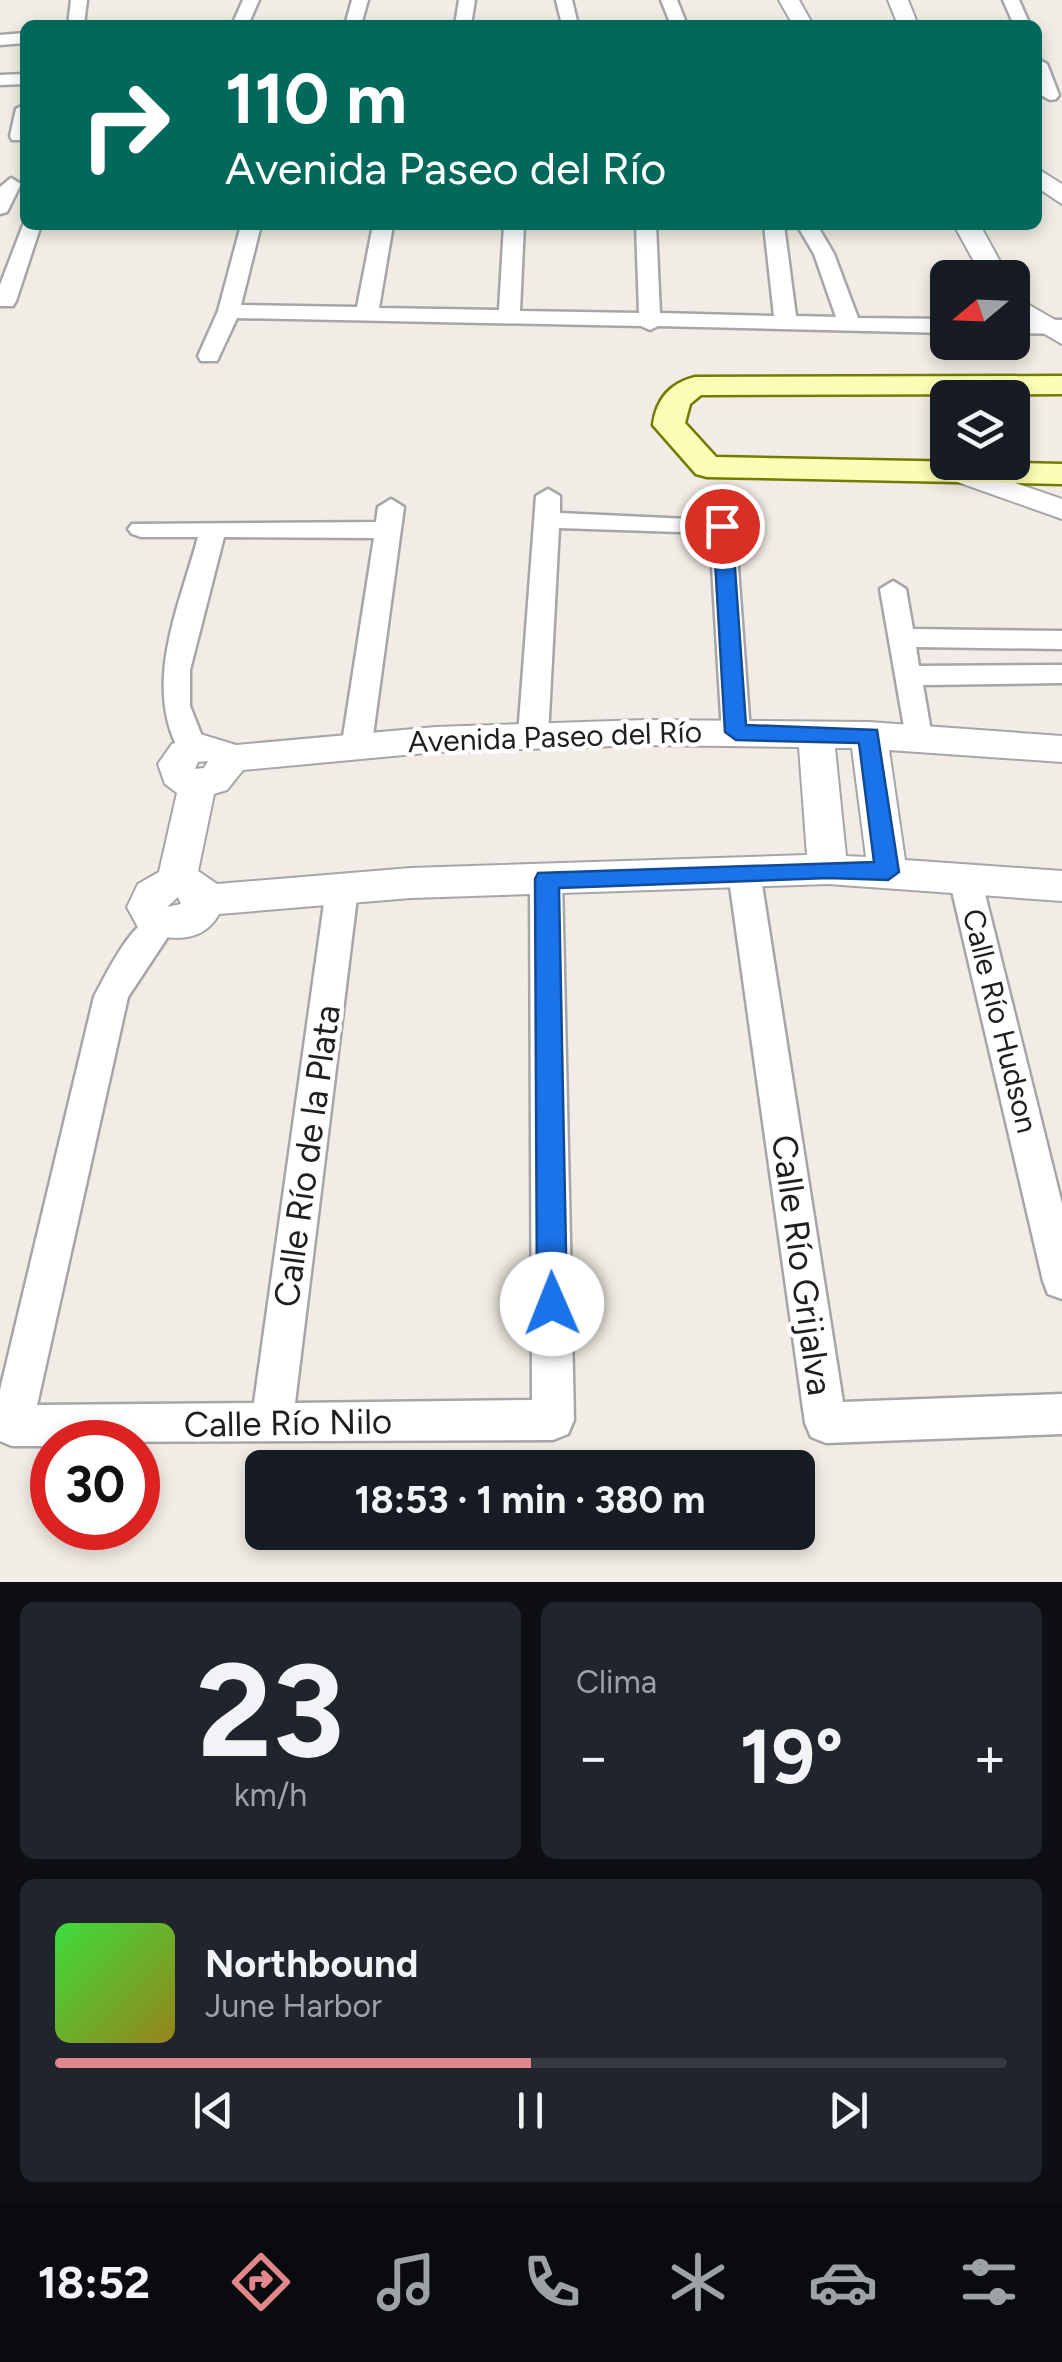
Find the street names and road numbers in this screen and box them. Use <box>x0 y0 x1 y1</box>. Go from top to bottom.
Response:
street label: Avenida Paseo del Río <box>407 713 703 760</box>
street label: Calle Río Hudson <box>955 905 1046 1137</box>
street label: Calle Río de la Plata <box>265 1002 349 1310</box>
street label: Calle Río Grijalva <box>763 1132 841 1398</box>
street label: Calle Río Nilo <box>183 1400 393 1446</box>

